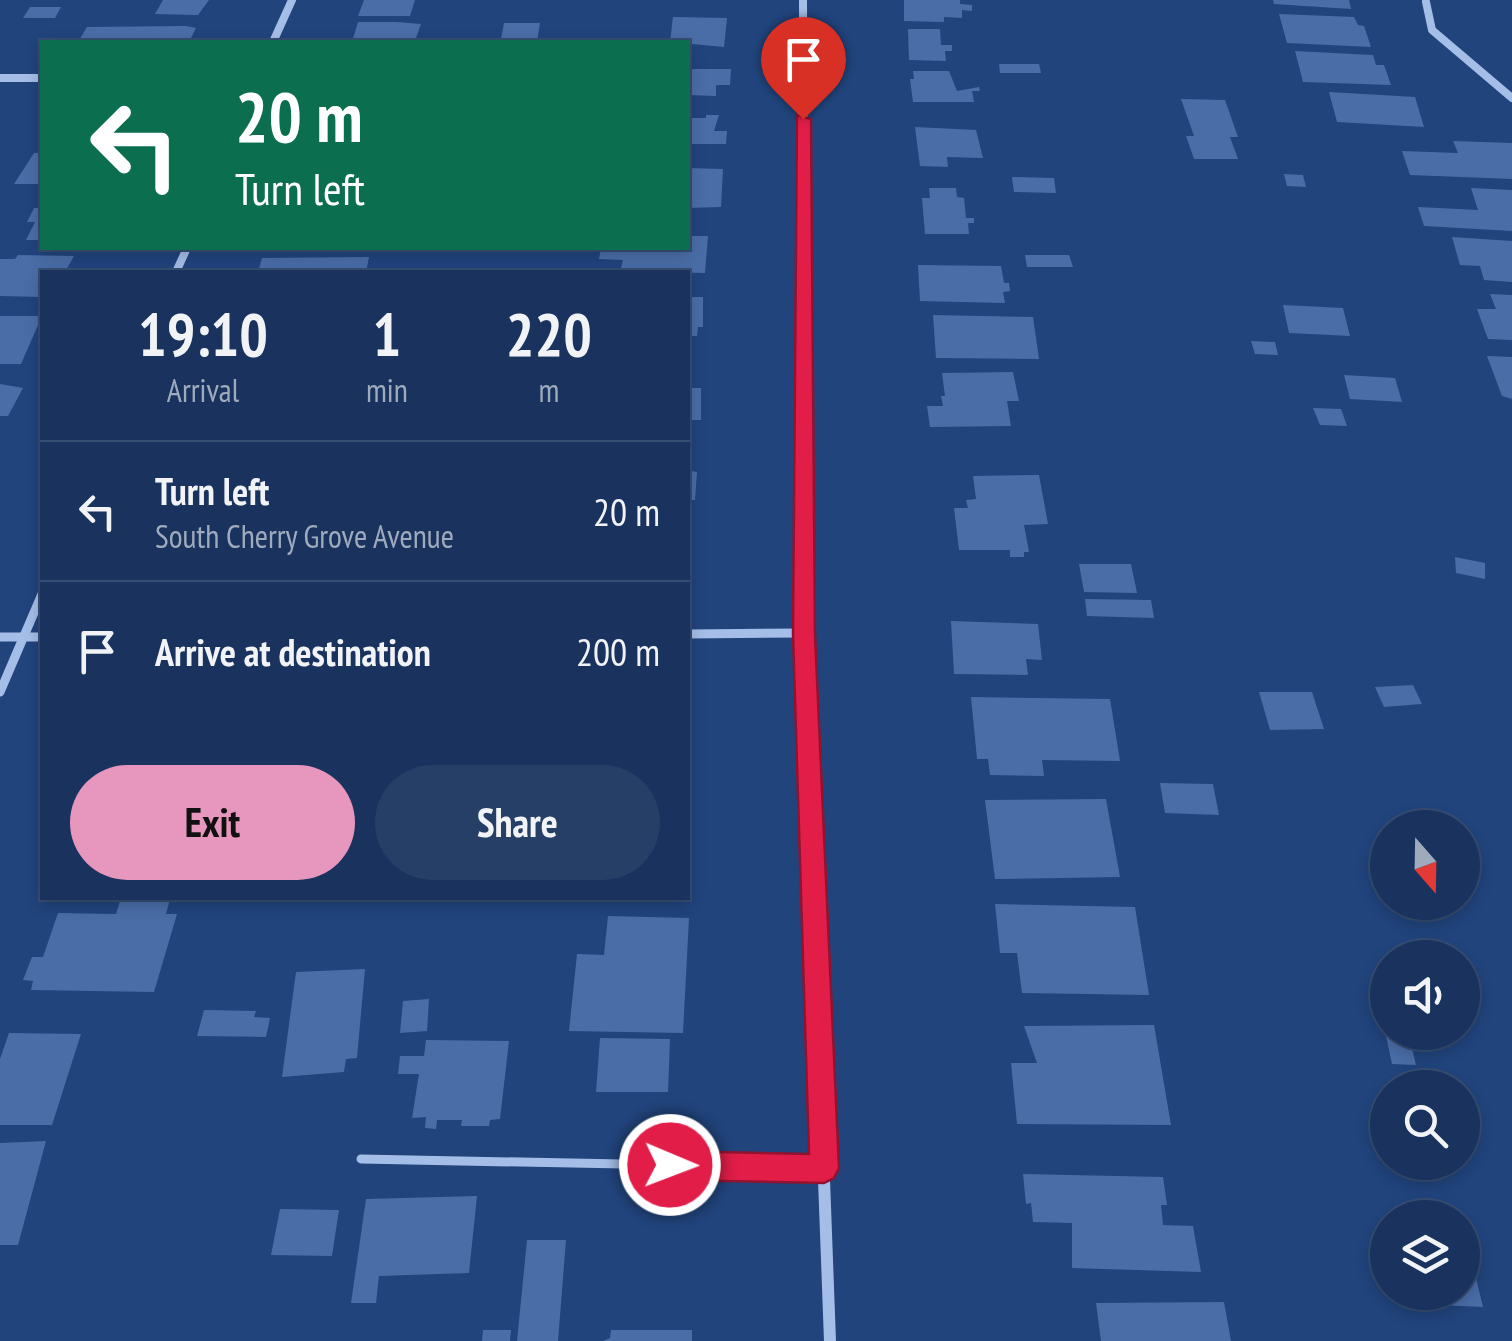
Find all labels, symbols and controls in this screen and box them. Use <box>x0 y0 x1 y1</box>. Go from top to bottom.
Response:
pin <box>761 17 846 120</box>
icon: arrive <box>776 32 831 87</box>
text: 20 m <box>235 71 363 161</box>
icon: left <box>70 80 200 210</box>
text: Turn left <box>235 159 365 217</box>
text: 19:10 <box>138 295 268 373</box>
text: 1 <box>373 295 401 373</box>
text: 220 <box>506 295 592 373</box>
text: Arrival <box>167 369 239 411</box>
text: min <box>366 369 408 411</box>
text: m <box>538 369 559 411</box>
text: Turn left <box>155 466 269 515</box>
icon: left <box>70 484 125 539</box>
text: 20 m <box>593 487 660 536</box>
text: South Cherry Grove Avenue <box>155 515 454 557</box>
icon: arrive <box>70 624 125 679</box>
text: Arrive at destination <box>155 627 431 676</box>
text: 200 m <box>576 627 660 676</box>
button: Exit <box>70 765 355 880</box>
button: Share <box>375 765 660 880</box>
north arrow <box>1370 810 1480 920</box>
map controls <box>1370 810 1480 1310</box>
button: sound <box>1370 940 1480 1050</box>
button: search <box>1370 1070 1480 1180</box>
position arrow <box>618 1113 722 1217</box>
button: layers <box>1370 1200 1480 1310</box>

